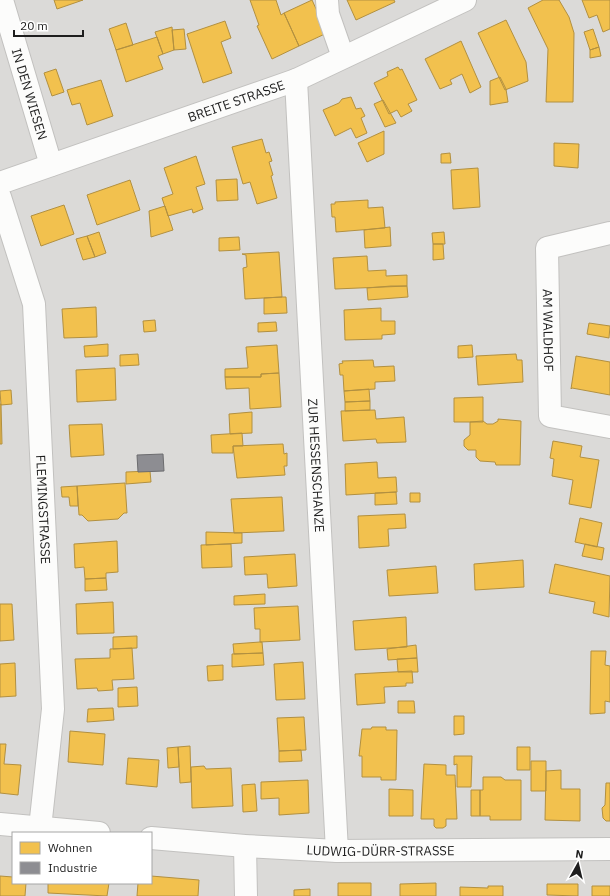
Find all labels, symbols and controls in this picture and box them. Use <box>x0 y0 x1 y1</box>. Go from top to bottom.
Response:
scale bar <box>14 12 83 38</box>
text: 20 m <box>20 18 48 33</box>
street label: IN DEN WIESEN <box>8 46 52 142</box>
street label: BREITE STRASSE <box>185 76 287 126</box>
street label: AM WALDHOF <box>539 289 558 372</box>
street label: ZUR HESSENSCHANZE <box>304 398 329 533</box>
street label: FLEMINGSTRASSE <box>33 454 55 565</box>
legend <box>12 832 152 884</box>
text: Wohnen <box>48 840 92 855</box>
street label: LUDWIG-DÜRR-STRASSE <box>306 841 455 860</box>
north arrow <box>558 844 598 884</box>
text: N <box>574 847 584 862</box>
text: Industrie <box>48 860 98 875</box>

